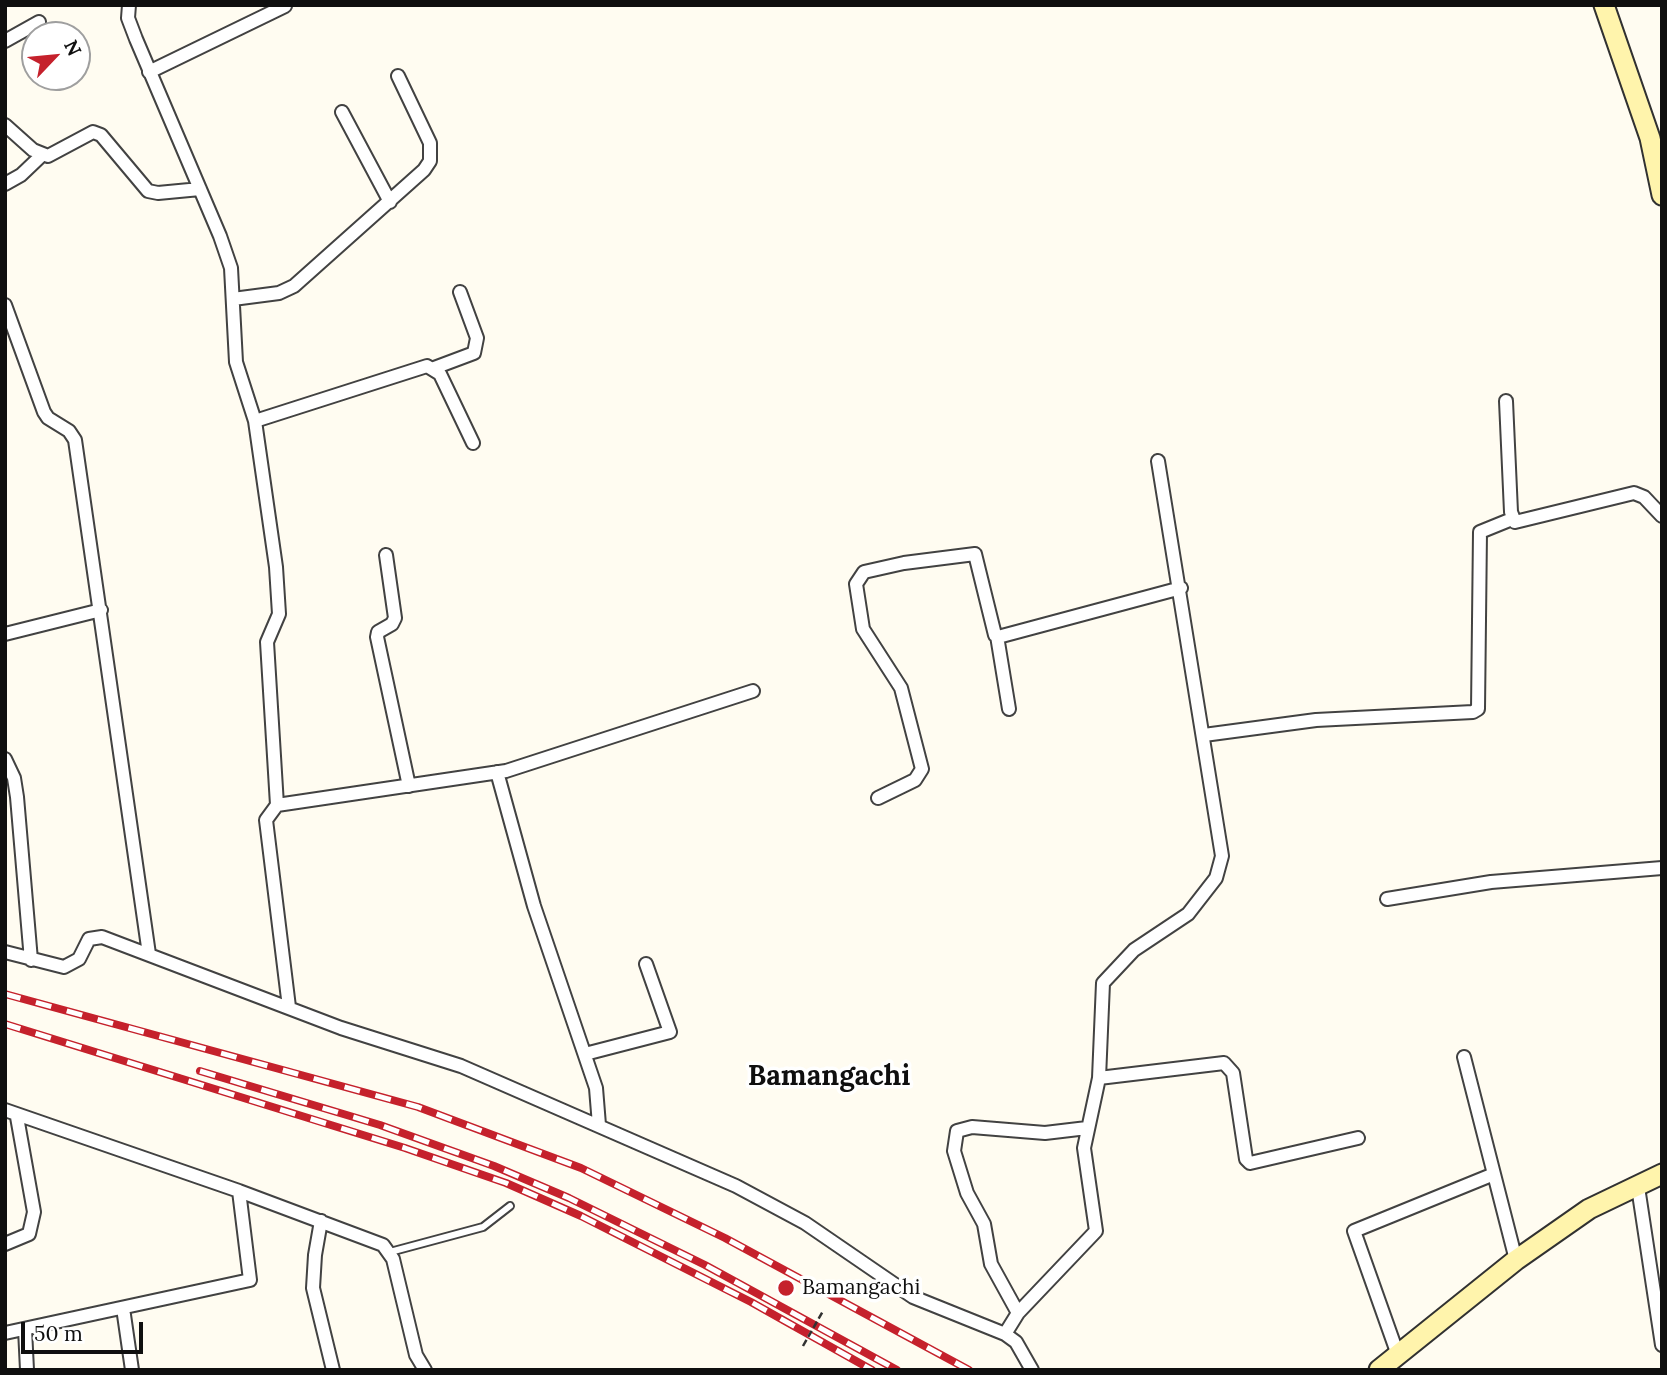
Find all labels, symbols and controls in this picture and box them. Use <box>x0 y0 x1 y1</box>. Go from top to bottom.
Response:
north arrow <box>21 21 91 91</box>
text: N <box>59 36 87 60</box>
district label: Bamangachi <box>748 1060 910 1094</box>
place label: Bamangachi <box>802 1275 920 1301</box>
marker: Bamangachi <box>776 1278 796 1298</box>
scale bar <box>24 1308 147 1352</box>
text: 50 m <box>34 1320 83 1347</box>

